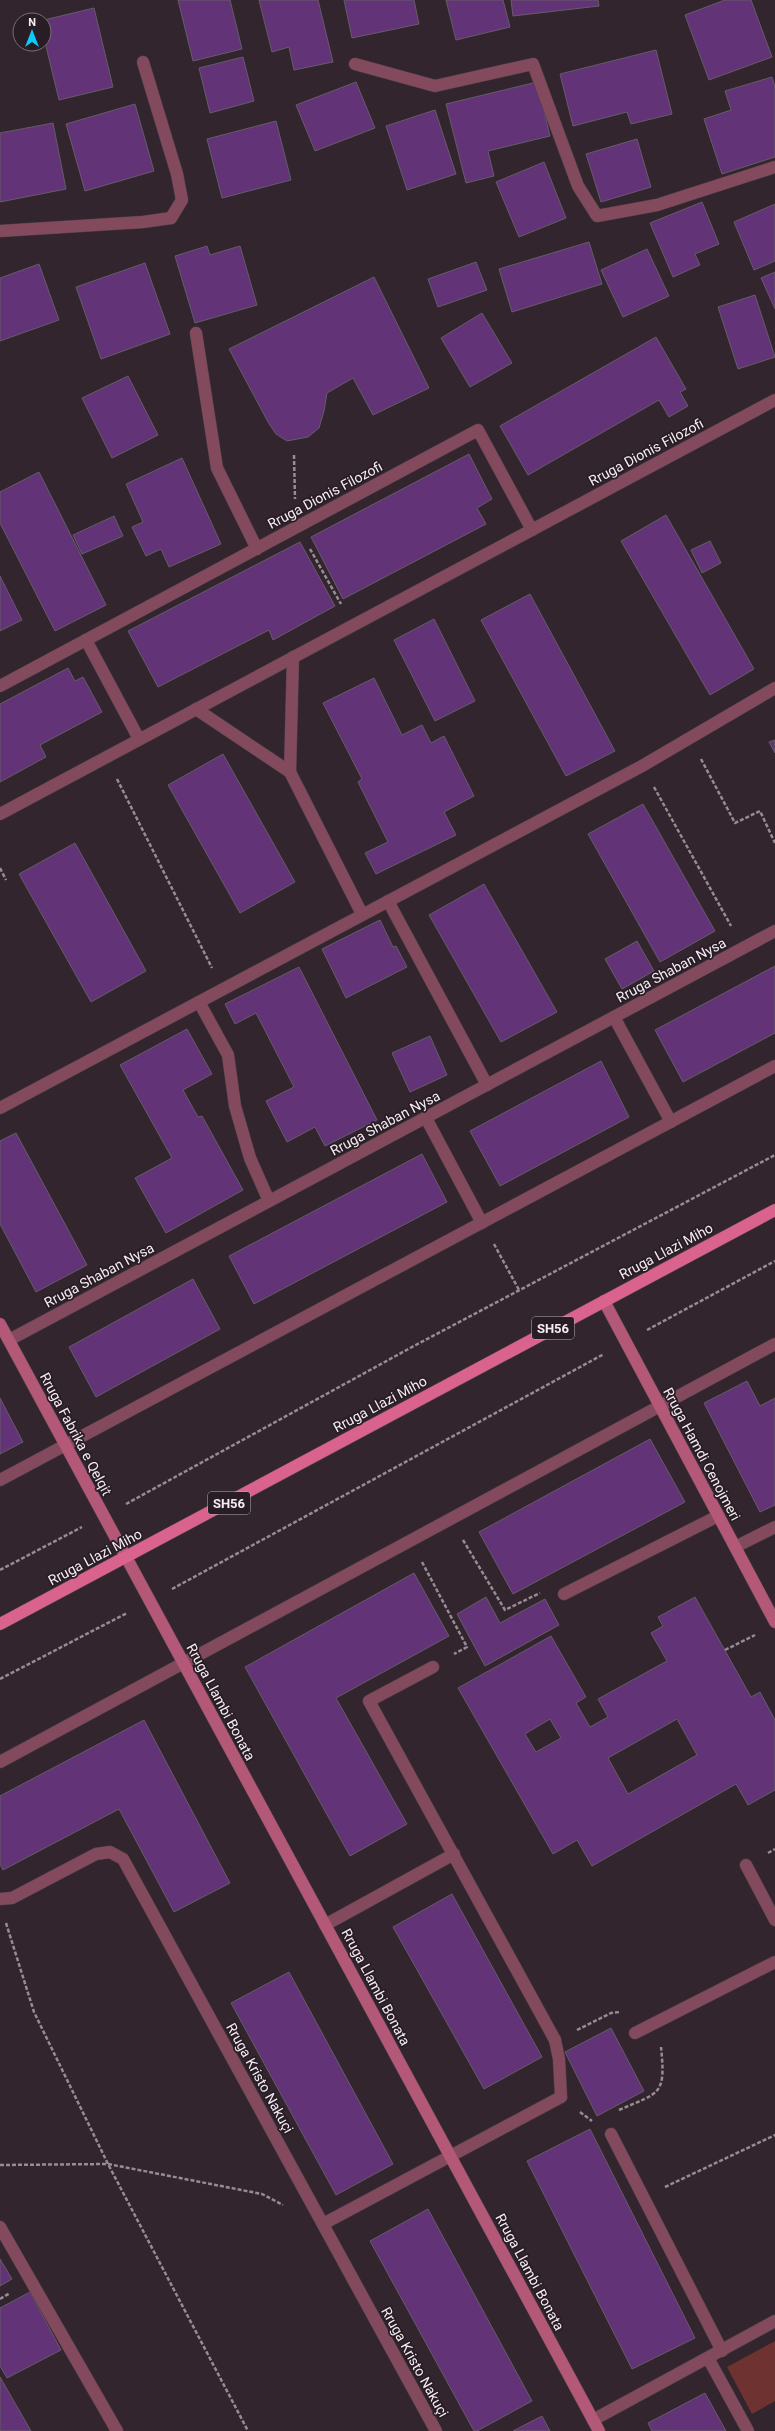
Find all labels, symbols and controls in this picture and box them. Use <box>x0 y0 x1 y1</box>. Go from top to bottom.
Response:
north arrow <box>12 12 52 52</box>
text: N <box>28 16 36 29</box>
street label: Rruga Dionis Filozofi <box>586 415 706 489</box>
street label: Rruga Dionis Filozofi <box>265 458 385 532</box>
street label: Rruga Shaban Nysa <box>613 934 729 1006</box>
street label: Rruga Shaban Nysa <box>327 1087 443 1159</box>
street label: Rruga Llazi Miho <box>616 1220 716 1282</box>
street label: Rruga Shaban Nysa <box>41 1239 157 1311</box>
road number: SH56 <box>532 1317 574 1339</box>
street label: Rruga Fabrika e Qelqit <box>37 1370 115 1498</box>
street label: Rruga Llazi Miho <box>330 1373 430 1435</box>
street label: Rruga Hamdi Cenojmeri <box>660 1385 744 1523</box>
road number: SH56 <box>208 1492 250 1514</box>
street label: Rruga Llazi Miho <box>45 1526 145 1588</box>
street label: Rruga Llambi Bonata <box>183 1641 259 1763</box>
street label: Rruga Llambi Bonata <box>338 1926 414 2048</box>
street label: Rruga Kristo Nakuçi <box>223 2020 297 2136</box>
street label: Rruga Llambi Bonata <box>492 2211 568 2333</box>
street label: Rruga Kristo Nakuçi <box>378 2304 452 2420</box>

